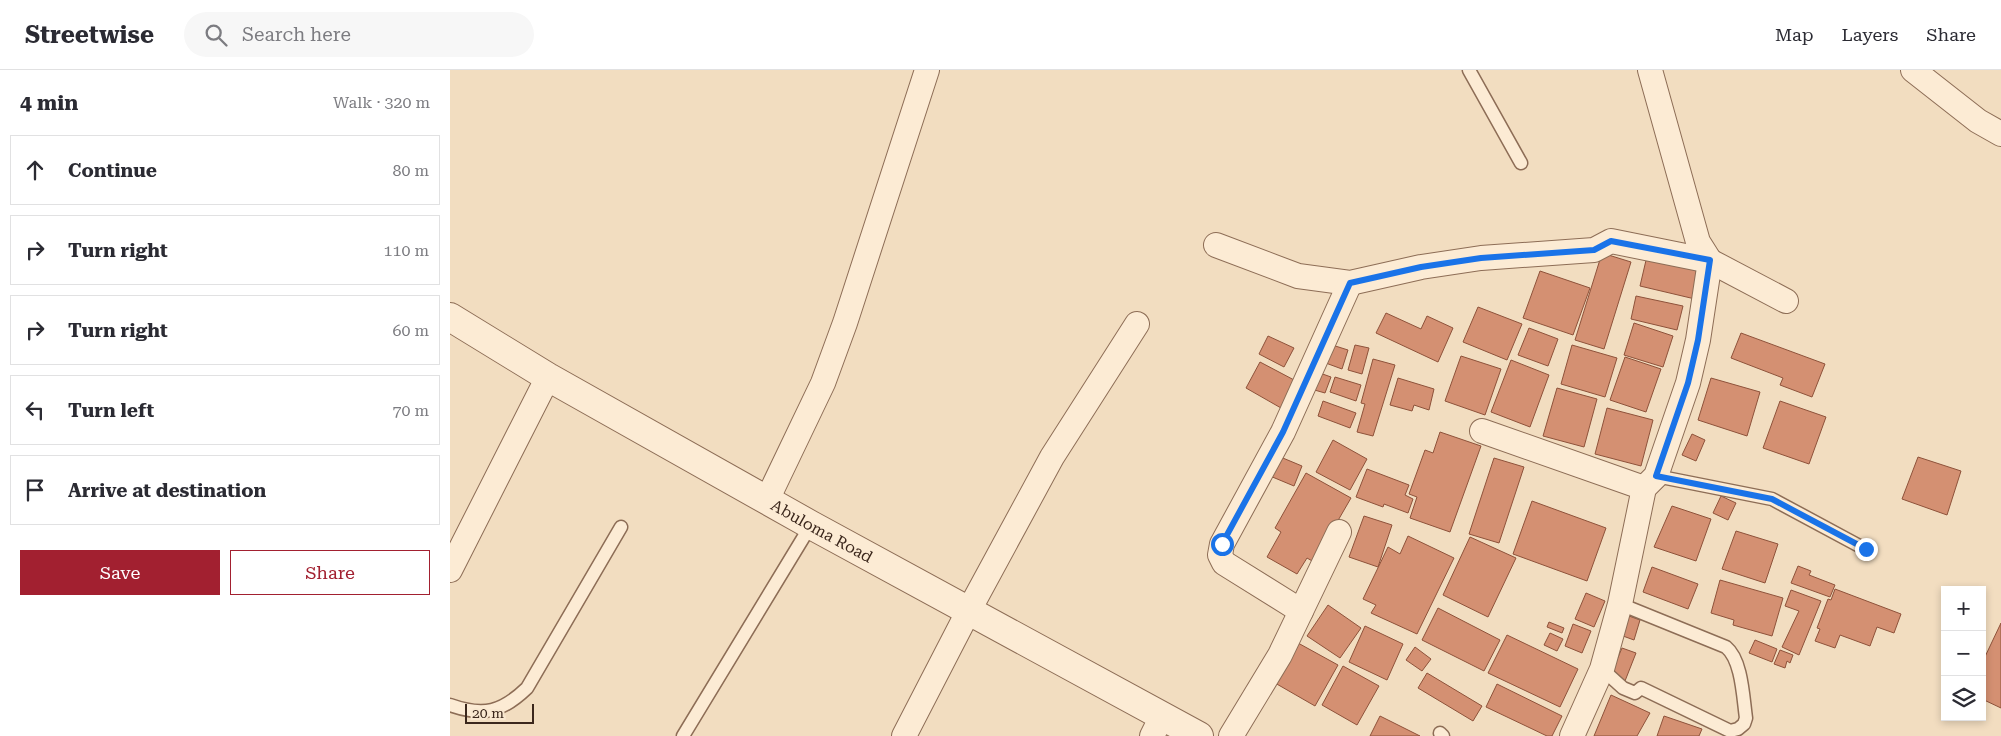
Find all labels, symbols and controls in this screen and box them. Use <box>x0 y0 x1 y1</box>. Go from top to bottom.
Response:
search box <box>184 12 534 57</box>
text: Streetwise <box>25 21 154 49</box>
icon: search <box>202 21 230 49</box>
text: Search here <box>242 23 351 46</box>
text: Map <box>1775 24 1814 45</box>
text: Layers <box>1842 24 1898 45</box>
text: Share <box>1926 24 1976 45</box>
text: 4 min <box>20 91 78 115</box>
text: Walk · 320 m <box>333 93 430 112</box>
icon: ahead <box>21 156 49 184</box>
text: Continue <box>68 159 157 182</box>
text: 80 m <box>392 161 429 180</box>
icon: right <box>21 236 49 264</box>
text: Turn right <box>68 239 168 262</box>
text: 110 m <box>383 241 429 260</box>
icon: right <box>21 316 49 344</box>
text: Turn right <box>68 319 168 342</box>
text: 60 m <box>392 321 429 340</box>
icon: left <box>21 396 49 424</box>
text: Turn left <box>68 399 154 422</box>
text: 70 m <box>392 401 429 420</box>
icon: arrive <box>21 476 49 504</box>
text: Arrive at destination <box>68 479 266 502</box>
street label: Abuloma Road <box>768 495 876 566</box>
route start <box>1211 533 1234 556</box>
route end <box>1855 538 1878 561</box>
button: Save <box>20 550 220 595</box>
button: Share <box>230 550 430 595</box>
map controls <box>1941 586 1986 721</box>
button: + <box>1941 586 1986 631</box>
button: − <box>1941 631 1986 676</box>
button: layers <box>1941 676 1986 721</box>
scale bar <box>465 701 534 724</box>
text: 20 m <box>472 705 504 721</box>

